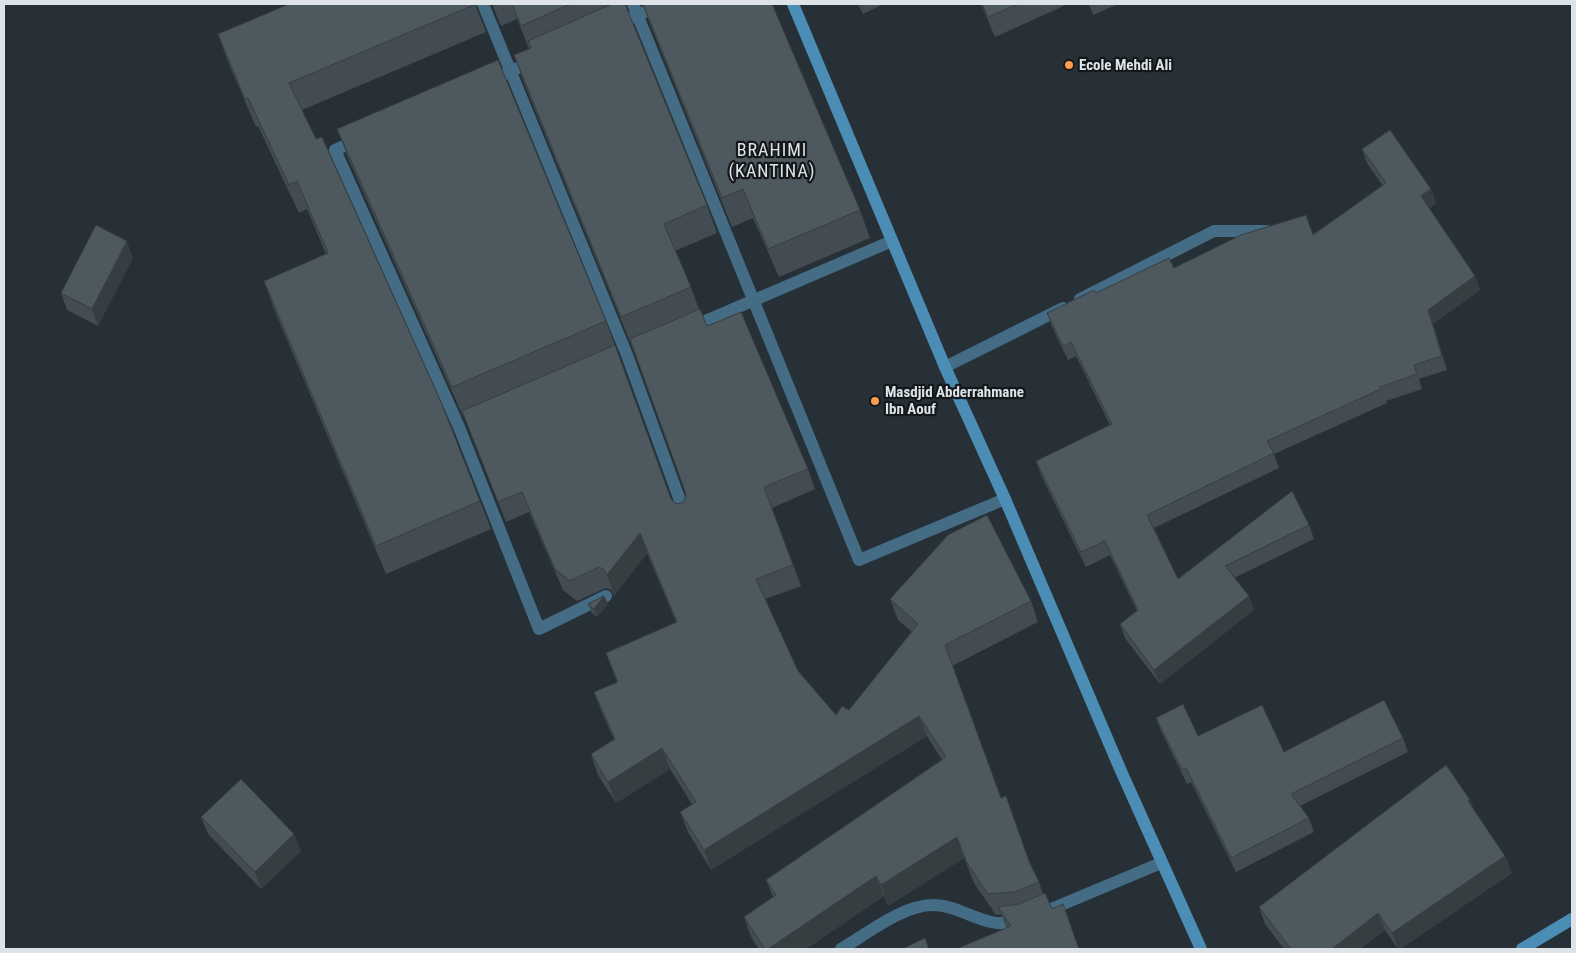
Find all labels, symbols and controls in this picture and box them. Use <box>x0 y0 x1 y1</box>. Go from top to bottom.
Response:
place label: Ecole Mehdi Ali <box>1079 56 1172 74</box>
marker: Ecole Mehdi Ali <box>1063 59 1075 71</box>
district label: BRAHIMI (KANTINA) <box>728 139 816 182</box>
place label: Masdjid Abderrahmane Ibn Aouf <box>885 383 1024 418</box>
marker: Masdjid Abderrahmane Ibn Aouf <box>869 395 881 407</box>

